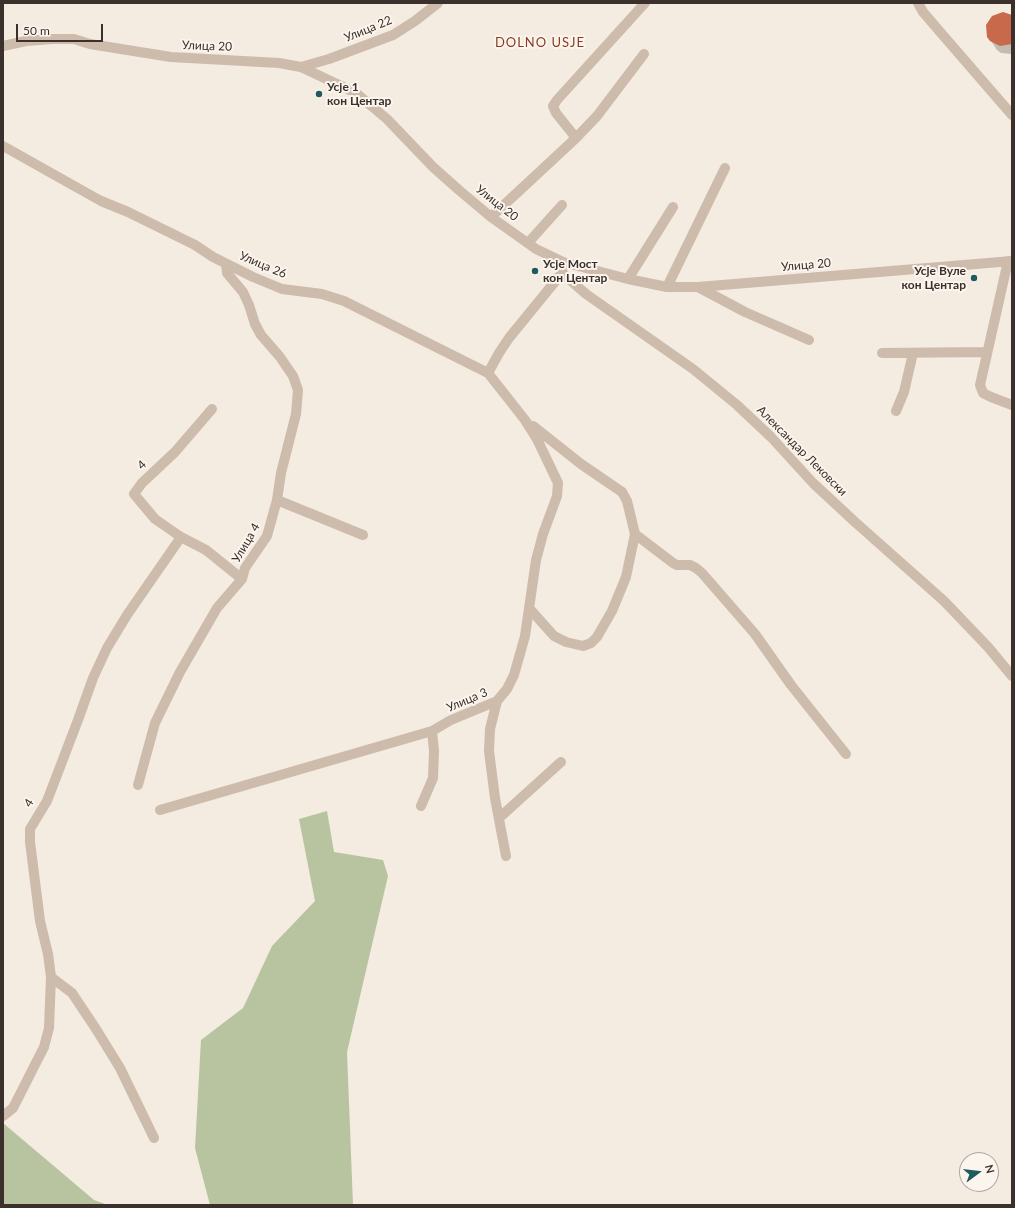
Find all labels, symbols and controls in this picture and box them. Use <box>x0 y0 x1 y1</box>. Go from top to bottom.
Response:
street label: Улица 22 <box>342 13 394 45</box>
scale bar <box>18 16 105 42</box>
text: 50 m <box>23 23 50 38</box>
district label: DOLNO USJE <box>495 35 585 51</box>
street label: Улица 20 <box>182 38 232 54</box>
place label: Усје 1 кон Центар <box>327 80 391 108</box>
marker: Усје 1 кон Центар <box>314 89 324 99</box>
street label: Улица 20 <box>473 182 521 224</box>
street label: Улица 26 <box>237 249 289 281</box>
street label: Улица 20 <box>780 256 832 274</box>
place label: Усје Мост кон Центар <box>543 257 607 285</box>
place label: Усје Вуле кон Центар <box>902 264 966 292</box>
marker: Усје Мост кон Центар <box>530 266 540 276</box>
marker: Усје Вуле кон Центар <box>969 273 979 283</box>
street label: Александар Лековски <box>754 403 850 499</box>
street label: 4 <box>135 457 149 473</box>
street label: Улица 4 <box>229 521 263 565</box>
street label: Улица 3 <box>444 685 490 715</box>
street label: 4 <box>21 796 37 810</box>
north arrow <box>959 1152 999 1192</box>
text: N <box>983 1163 997 1175</box>

